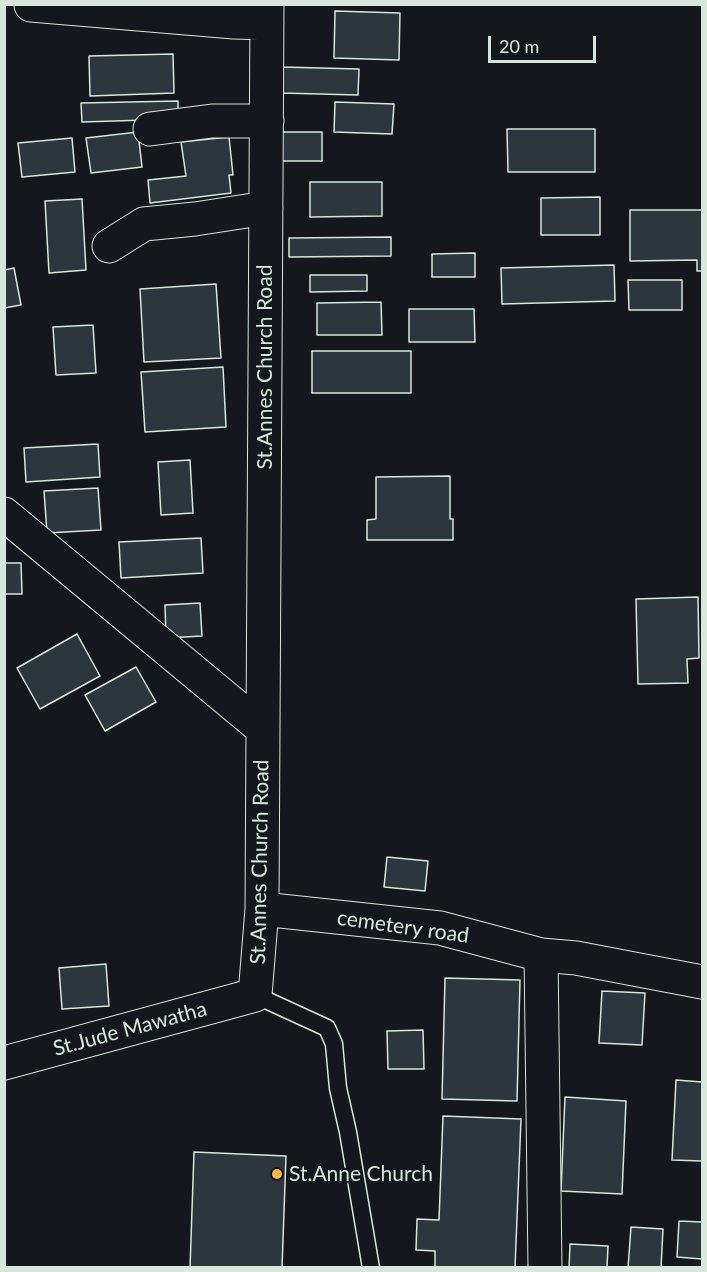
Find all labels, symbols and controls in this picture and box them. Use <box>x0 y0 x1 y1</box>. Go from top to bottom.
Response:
scale bar <box>491 24 599 62</box>
text: 20 m <box>499 35 539 57</box>
street label: St.Annes Church Road <box>252 265 278 469</box>
street label: St.Annes Church Road <box>246 759 274 965</box>
street label: cemetery road <box>335 905 471 949</box>
street label: St.Jude Mawatha <box>51 996 209 1062</box>
place label: St.Anne Church <box>289 1161 433 1187</box>
marker: St.Anne Church <box>270 1167 284 1181</box>

